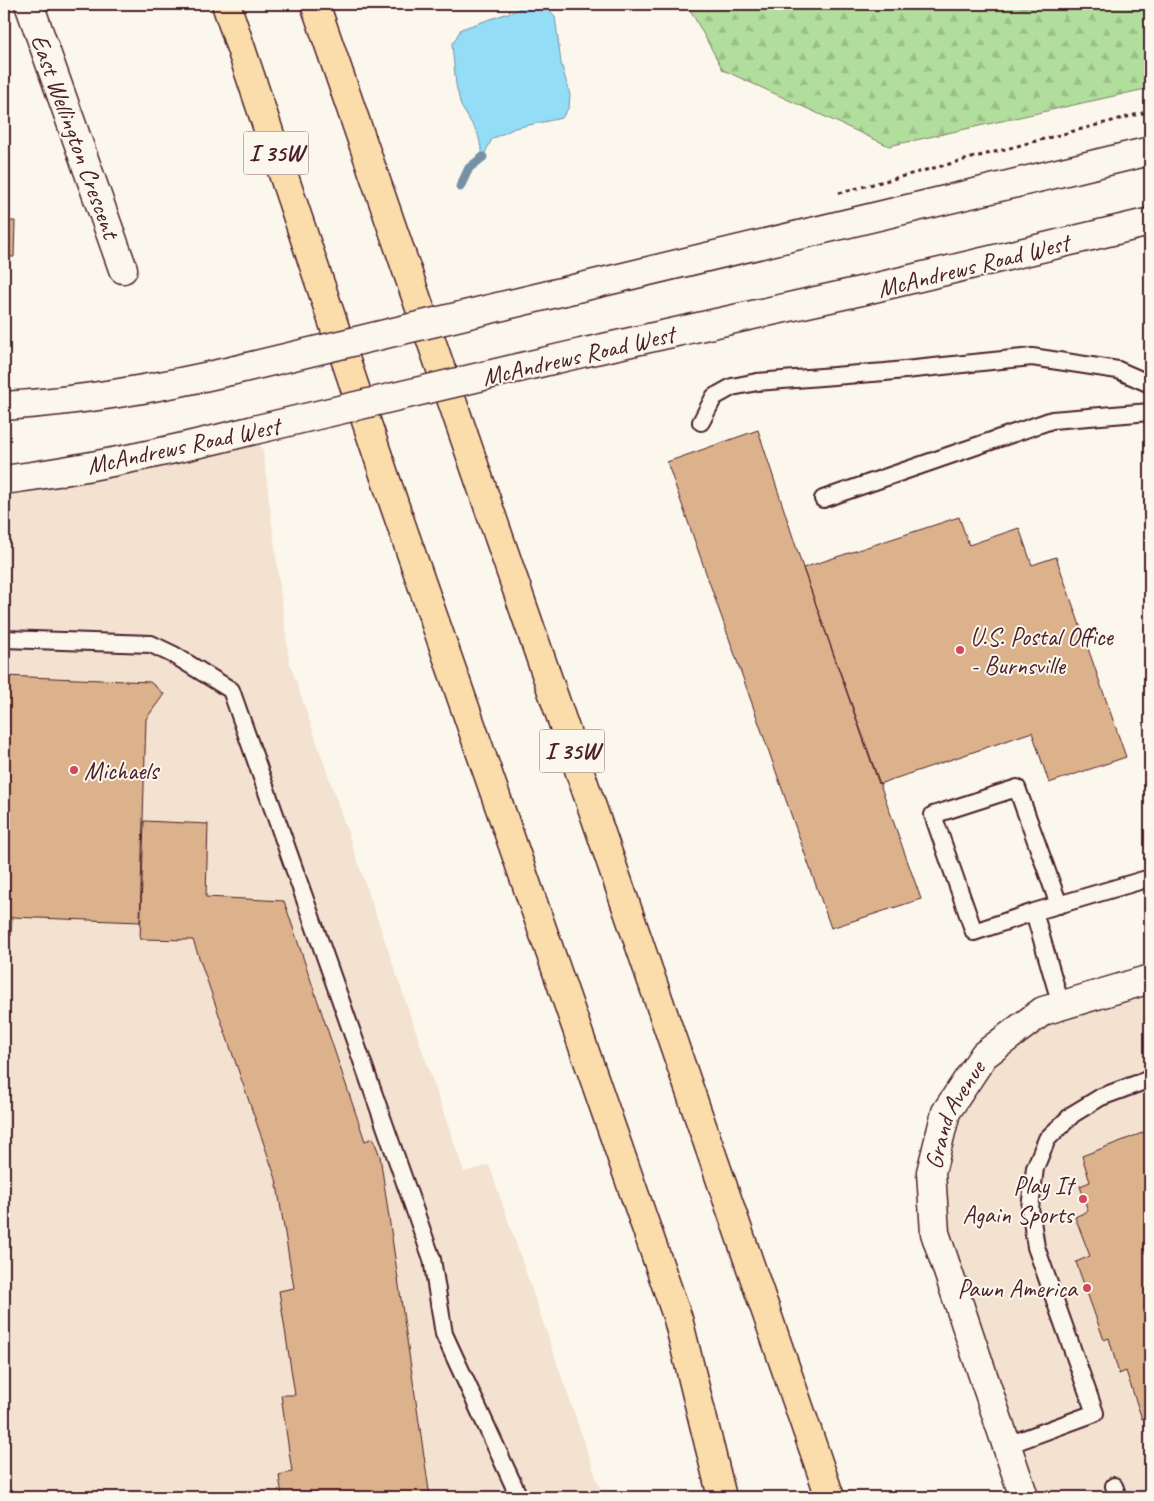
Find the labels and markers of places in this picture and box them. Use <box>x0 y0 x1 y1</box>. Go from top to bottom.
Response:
place label: U.S. Postal Office - Burnsville <box>970 621 1115 682</box>
marker: U.S. Postal Office - Burnsville <box>954 644 966 656</box>
place label: Michaels <box>84 755 161 787</box>
marker: Michaels <box>68 764 80 776</box>
place label: Play It Again Sports <box>962 1170 1077 1231</box>
marker: Play It Again Sports <box>1077 1193 1089 1205</box>
place label: Pawn America <box>957 1273 1079 1305</box>
marker: Pawn America <box>1081 1282 1093 1294</box>

